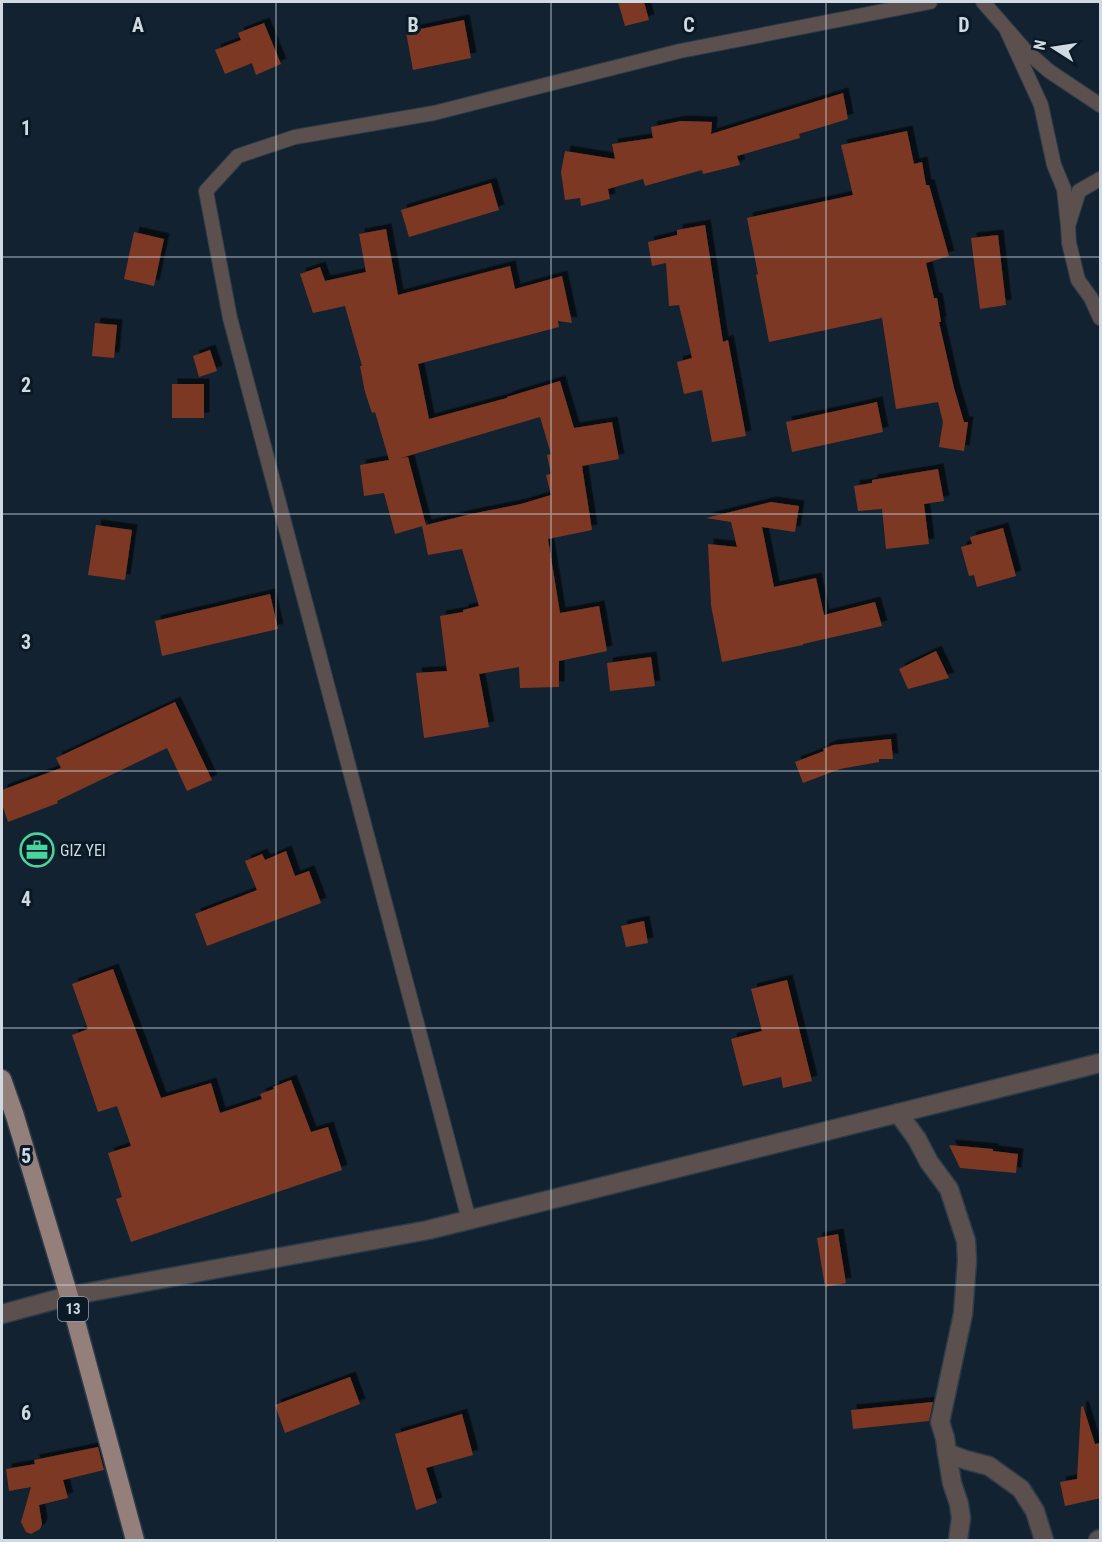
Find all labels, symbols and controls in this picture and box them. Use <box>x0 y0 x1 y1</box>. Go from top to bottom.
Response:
text: A <box>132 13 144 37</box>
text: B <box>407 13 419 37</box>
text: C <box>683 13 695 37</box>
text: D <box>958 13 970 37</box>
north arrow <box>1024 18 1084 78</box>
text: N <box>1030 38 1050 52</box>
text: 1 <box>21 116 31 140</box>
text: 2 <box>21 373 31 397</box>
text: 3 <box>21 630 31 654</box>
office icon: GIZ YEI <box>19 832 55 868</box>
place label: GIZ YEI <box>60 841 106 860</box>
text: 4 <box>21 887 31 911</box>
text: 5 <box>21 1144 31 1168</box>
road number: 13 <box>58 1297 88 1321</box>
text: 6 <box>21 1401 31 1425</box>

